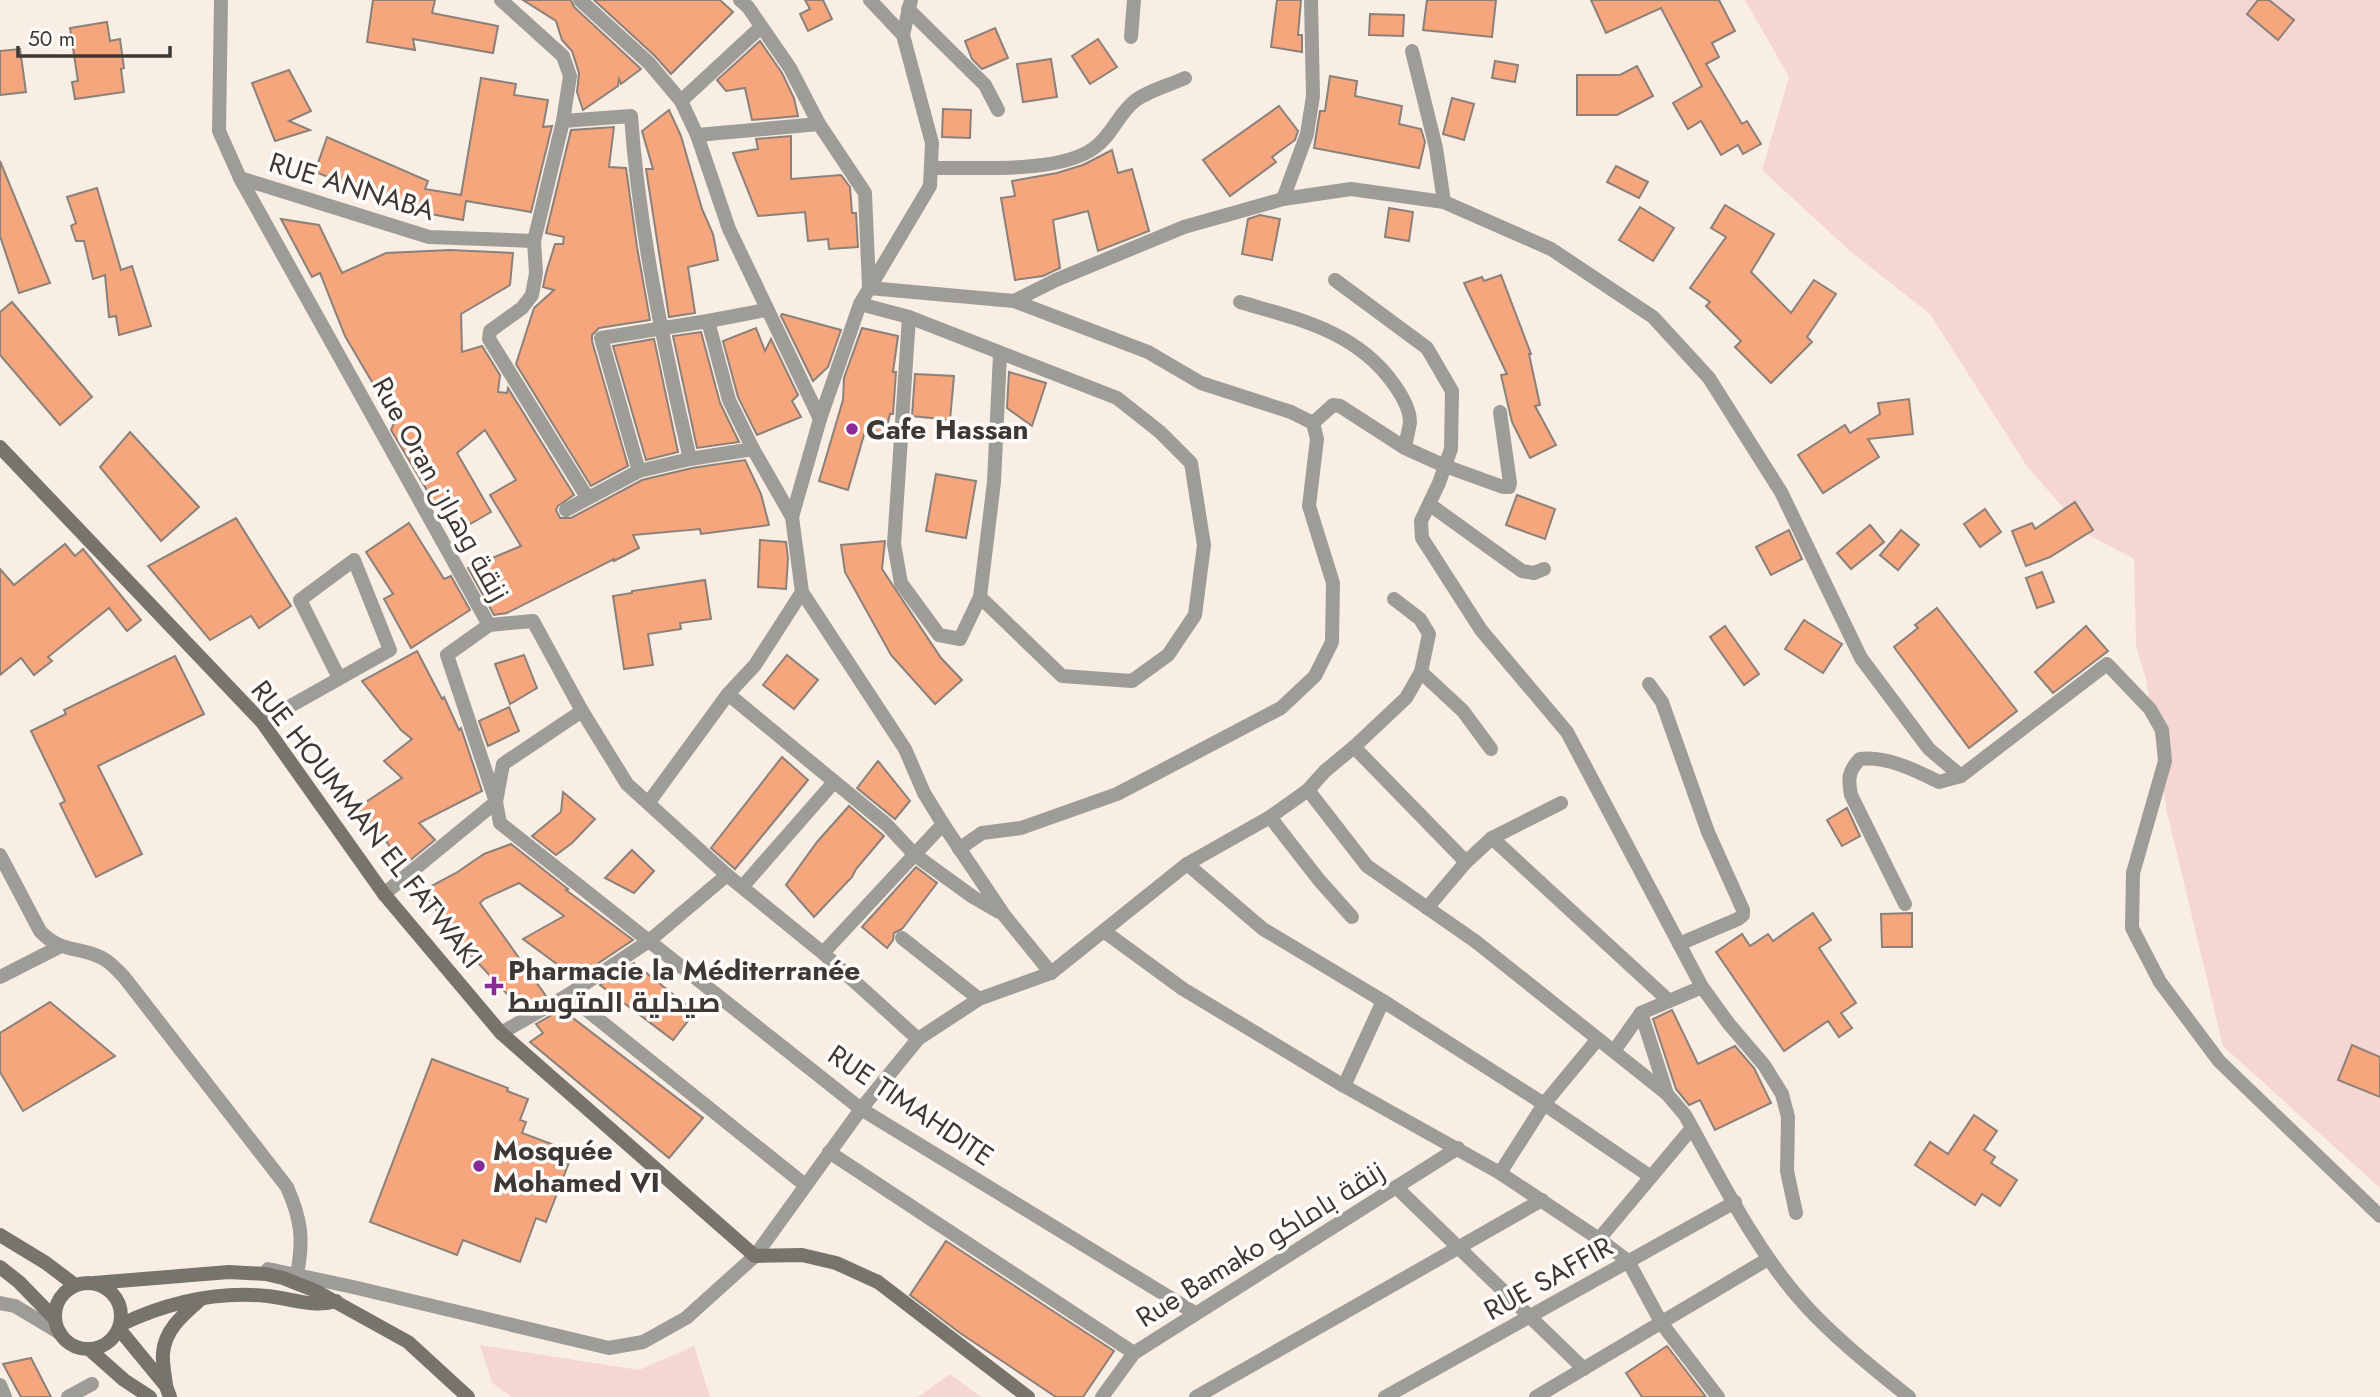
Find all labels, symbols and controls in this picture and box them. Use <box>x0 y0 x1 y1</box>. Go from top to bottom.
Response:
scale bar <box>18 14 170 58</box>
text: 50 m <box>28 24 75 54</box>
street label: RUE ANNABA <box>264 142 440 231</box>
street label: Rue Oran زنقة وهران <box>362 370 519 609</box>
place label: Cafe Hassan <box>866 409 1029 450</box>
marker: Cafe Hassan <box>844 421 860 437</box>
street label: RUE HOUMMAN EL FATWAKI <box>241 672 492 977</box>
place label: Pharmacie la Méditerranée صيدلية المتوسط <box>508 950 860 1023</box>
marker: Pharmacie la Méditerranée صيدلية المتوسط <box>486 978 502 994</box>
street label: RUE TIMAHDITE <box>820 1035 1002 1176</box>
place label: Mosquée Mohamed VI <box>493 1130 660 1203</box>
street label: Rue Bamako زنقة باماكو <box>1128 1151 1392 1338</box>
marker: Mosquée Mohamed VI <box>471 1158 487 1174</box>
street label: RUE SAFFIR <box>1476 1226 1620 1331</box>

